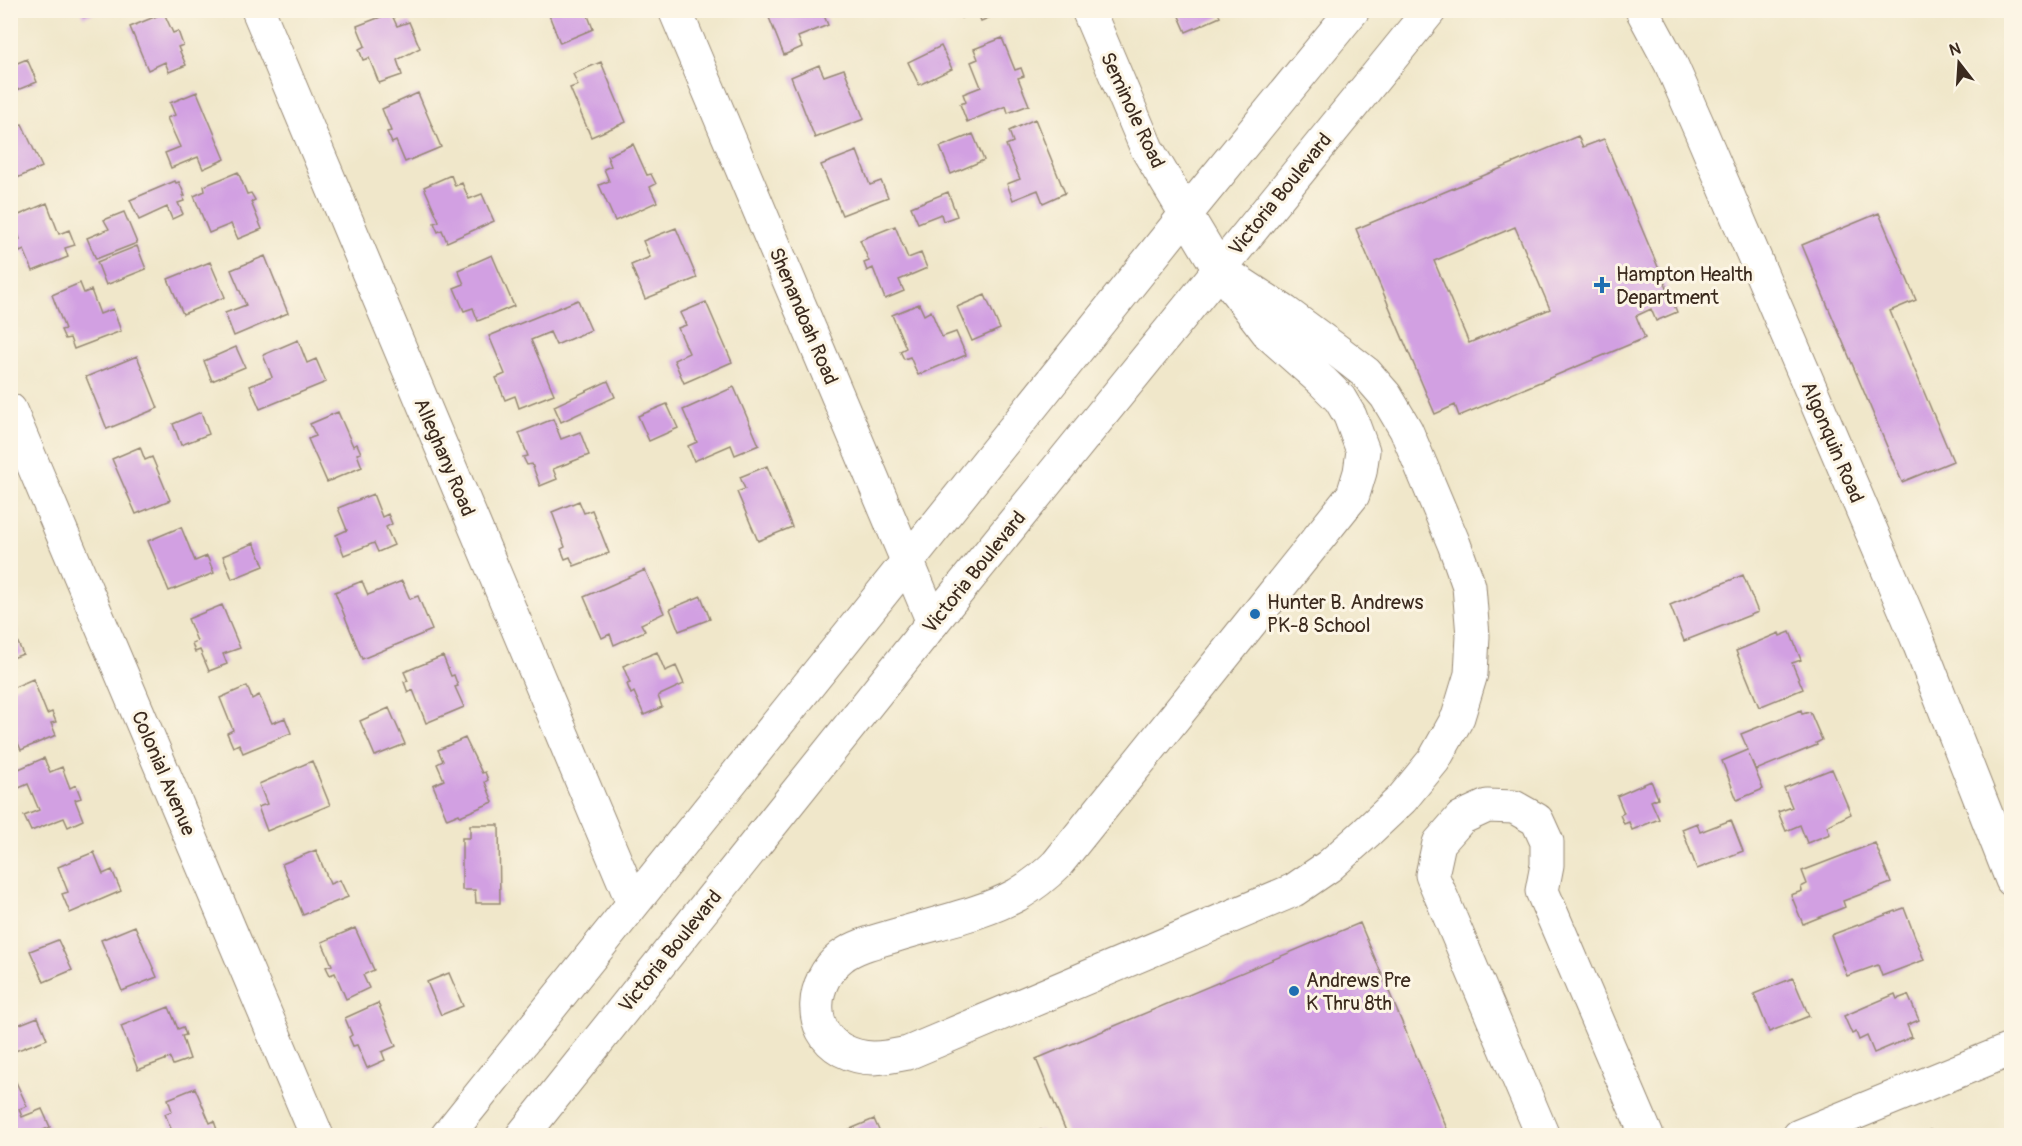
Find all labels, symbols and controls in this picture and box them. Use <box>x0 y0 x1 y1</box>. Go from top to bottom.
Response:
north arrow <box>1929 33 1989 93</box>
text: N <box>1947 38 1963 61</box>
street label: Seminole Road <box>1095 48 1170 172</box>
street label: Victoria Boulevard <box>1223 128 1337 261</box>
street label: Shenandoah Road <box>763 244 844 388</box>
place label: Hampton Health Department <box>1616 262 1753 310</box>
marker: Hampton Health Department <box>1593 276 1611 294</box>
street label: Algonquin Road <box>1796 378 1869 507</box>
street label: Alleghany Road <box>408 394 481 520</box>
street label: Victoria Boulevard <box>917 506 1031 639</box>
place label: Hunter B. Andrews PK-8 School <box>1267 590 1423 638</box>
marker: Hunter B. Andrews PK-8 School <box>1248 607 1262 621</box>
street label: Colonial Avenue <box>126 707 201 839</box>
street label: Victoria Boulevard <box>613 885 727 1018</box>
place label: Andrews Pre K Thru 8th <box>1306 968 1411 1016</box>
marker: Andrews Pre K Thru 8th <box>1287 984 1301 998</box>

